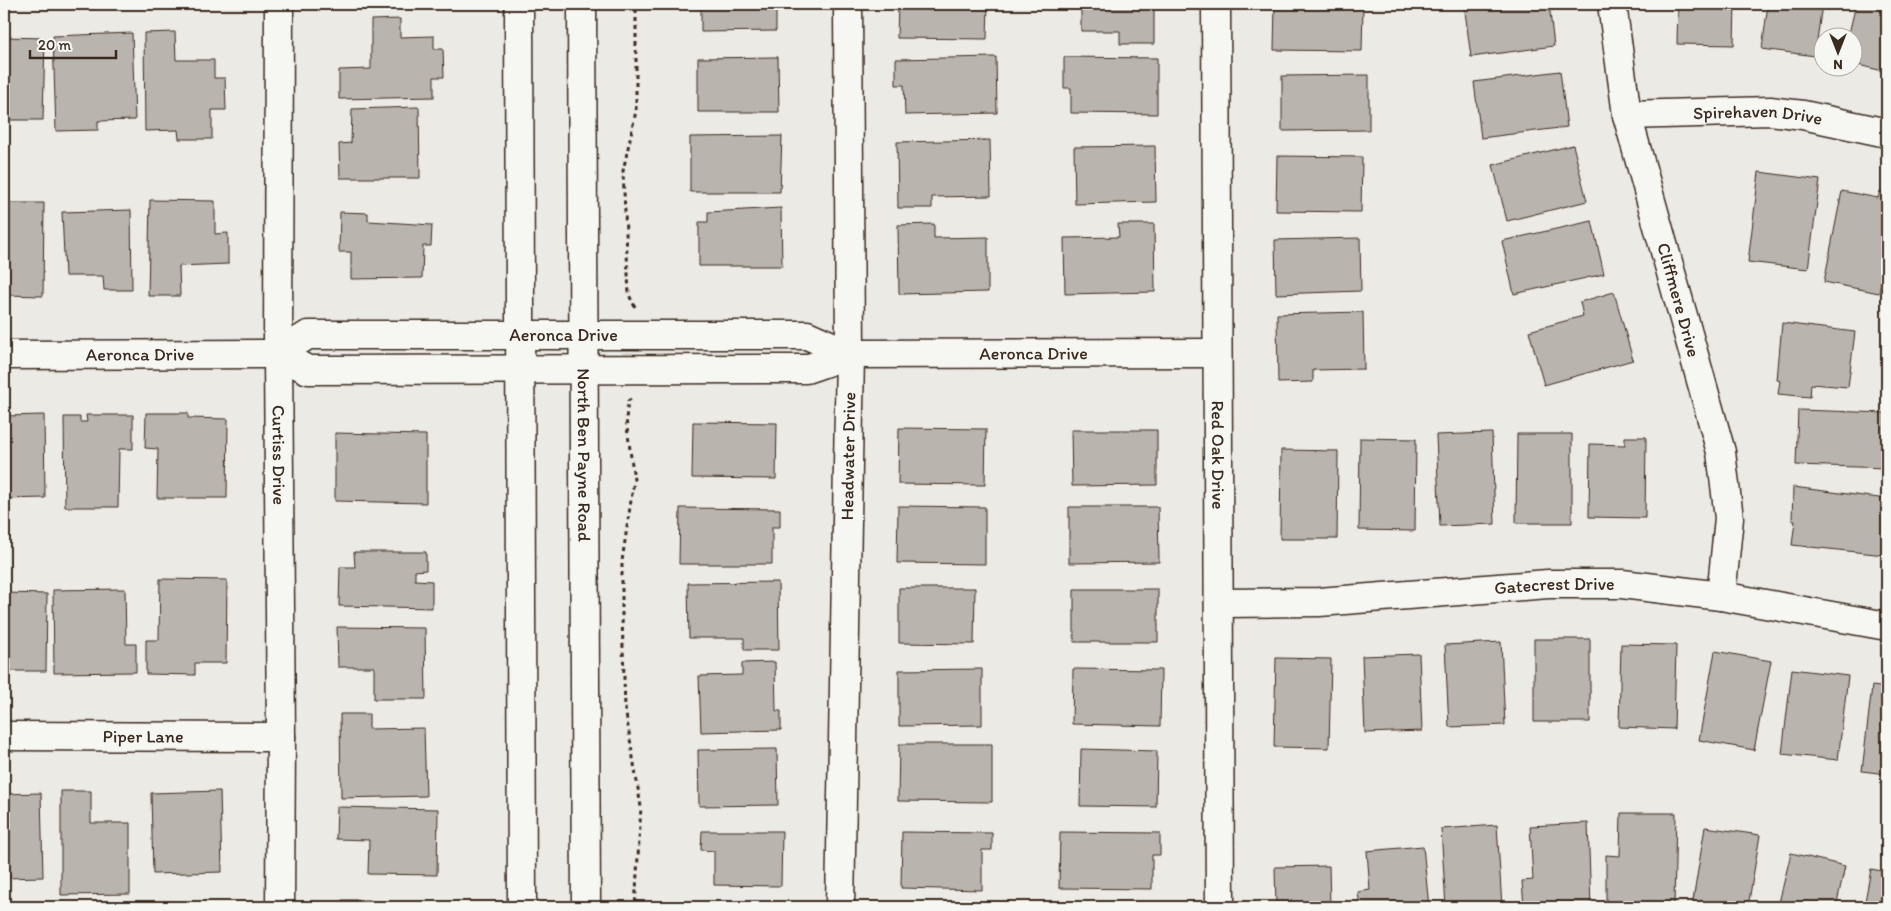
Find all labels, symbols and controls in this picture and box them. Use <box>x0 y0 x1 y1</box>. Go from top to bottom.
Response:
scale bar <box>30 28 116 60</box>
north arrow <box>1814 28 1864 78</box>
text: 20 m <box>38 36 72 54</box>
text: N <box>1833 56 1843 73</box>
street label: Spirehaven Drive <box>1693 100 1825 130</box>
street label: Cliffmere Drive <box>1652 240 1705 360</box>
street label: Aeronca Drive <box>509 324 618 346</box>
street label: Aeronca Drive <box>979 342 1088 365</box>
street label: Aeronca Drive <box>86 343 194 366</box>
street label: North Ben Payne Road <box>573 368 595 542</box>
street label: Headwater Drive <box>836 392 860 520</box>
street label: Red Oak Drive <box>1207 400 1229 510</box>
street label: Curtiss Drive <box>267 405 290 505</box>
street label: Gatecrest Drive <box>1493 573 1615 599</box>
street label: Piper Lane <box>102 725 184 748</box>

